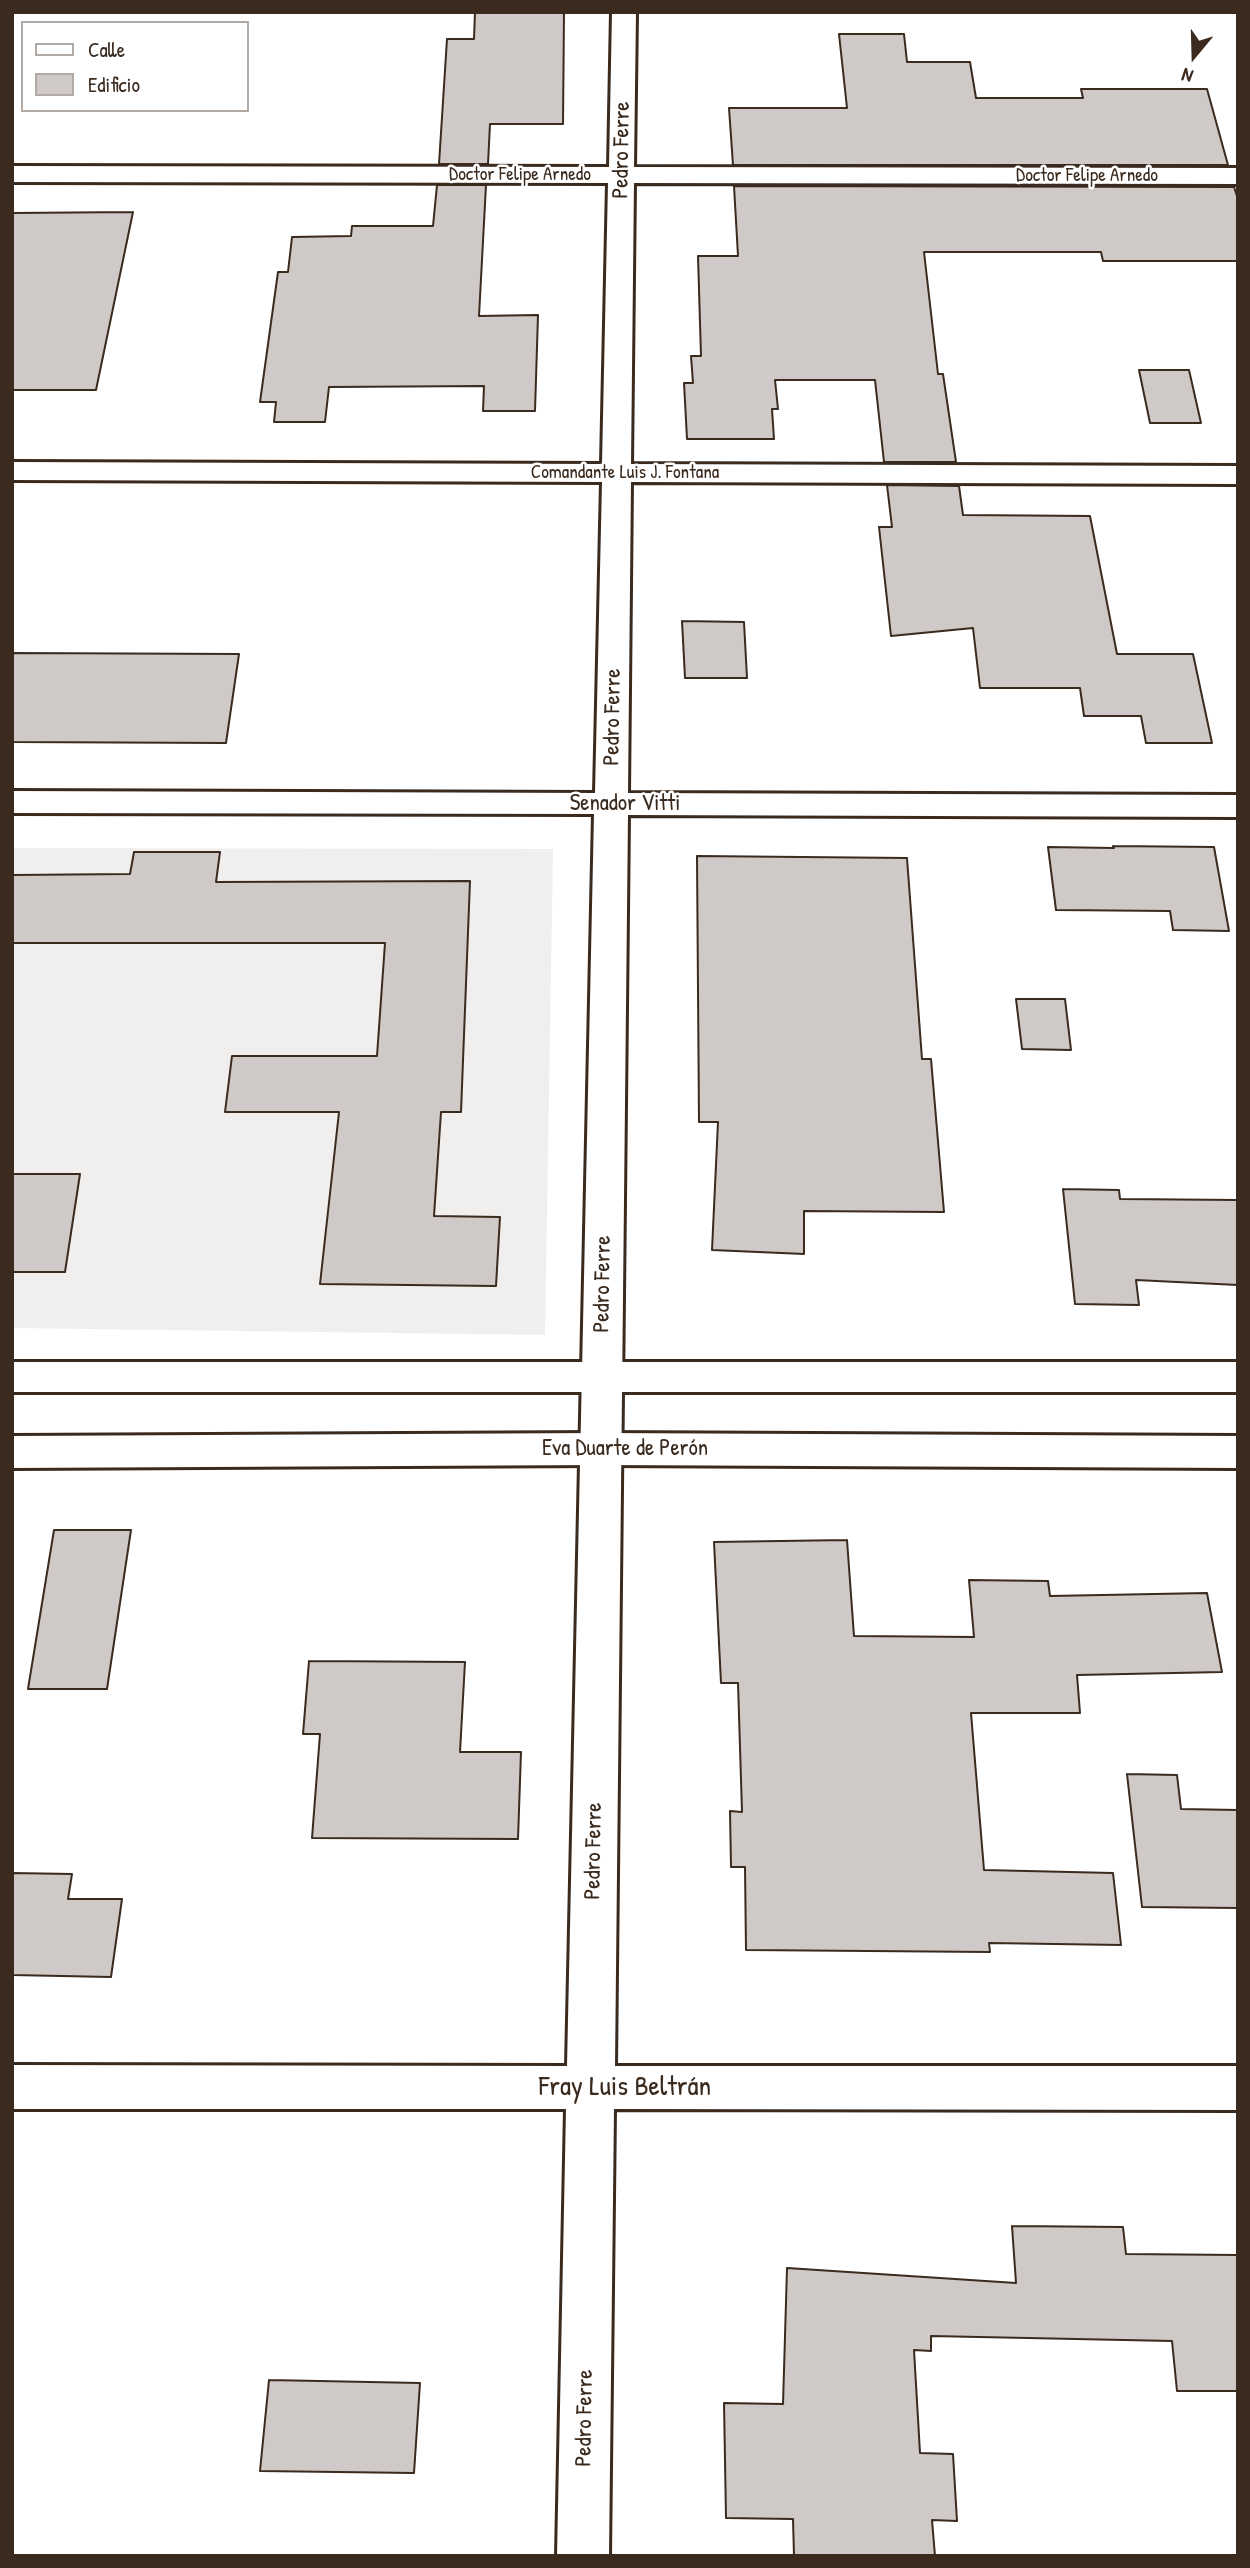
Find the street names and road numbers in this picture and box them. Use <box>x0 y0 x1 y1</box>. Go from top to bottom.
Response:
street label: Pedro Ferre <box>607 101 637 199</box>
street label: Doctor Felipe Arnedo <box>449 164 591 186</box>
street label: Doctor Felipe Arnedo <box>1016 165 1158 187</box>
street label: Comandante Luis J. Fontana <box>531 462 719 484</box>
street label: Pedro Ferre <box>598 668 628 766</box>
street label: Senador Vitti <box>570 790 680 818</box>
street label: Pedro Ferre <box>588 1235 618 1333</box>
street label: Eva Duarte de Perón <box>542 1435 708 1463</box>
street label: Pedro Ferre <box>579 1802 609 1900</box>
street label: Fray Luis Beltrán <box>539 2071 711 2105</box>
street label: Pedro Ferre <box>570 2369 600 2467</box>

